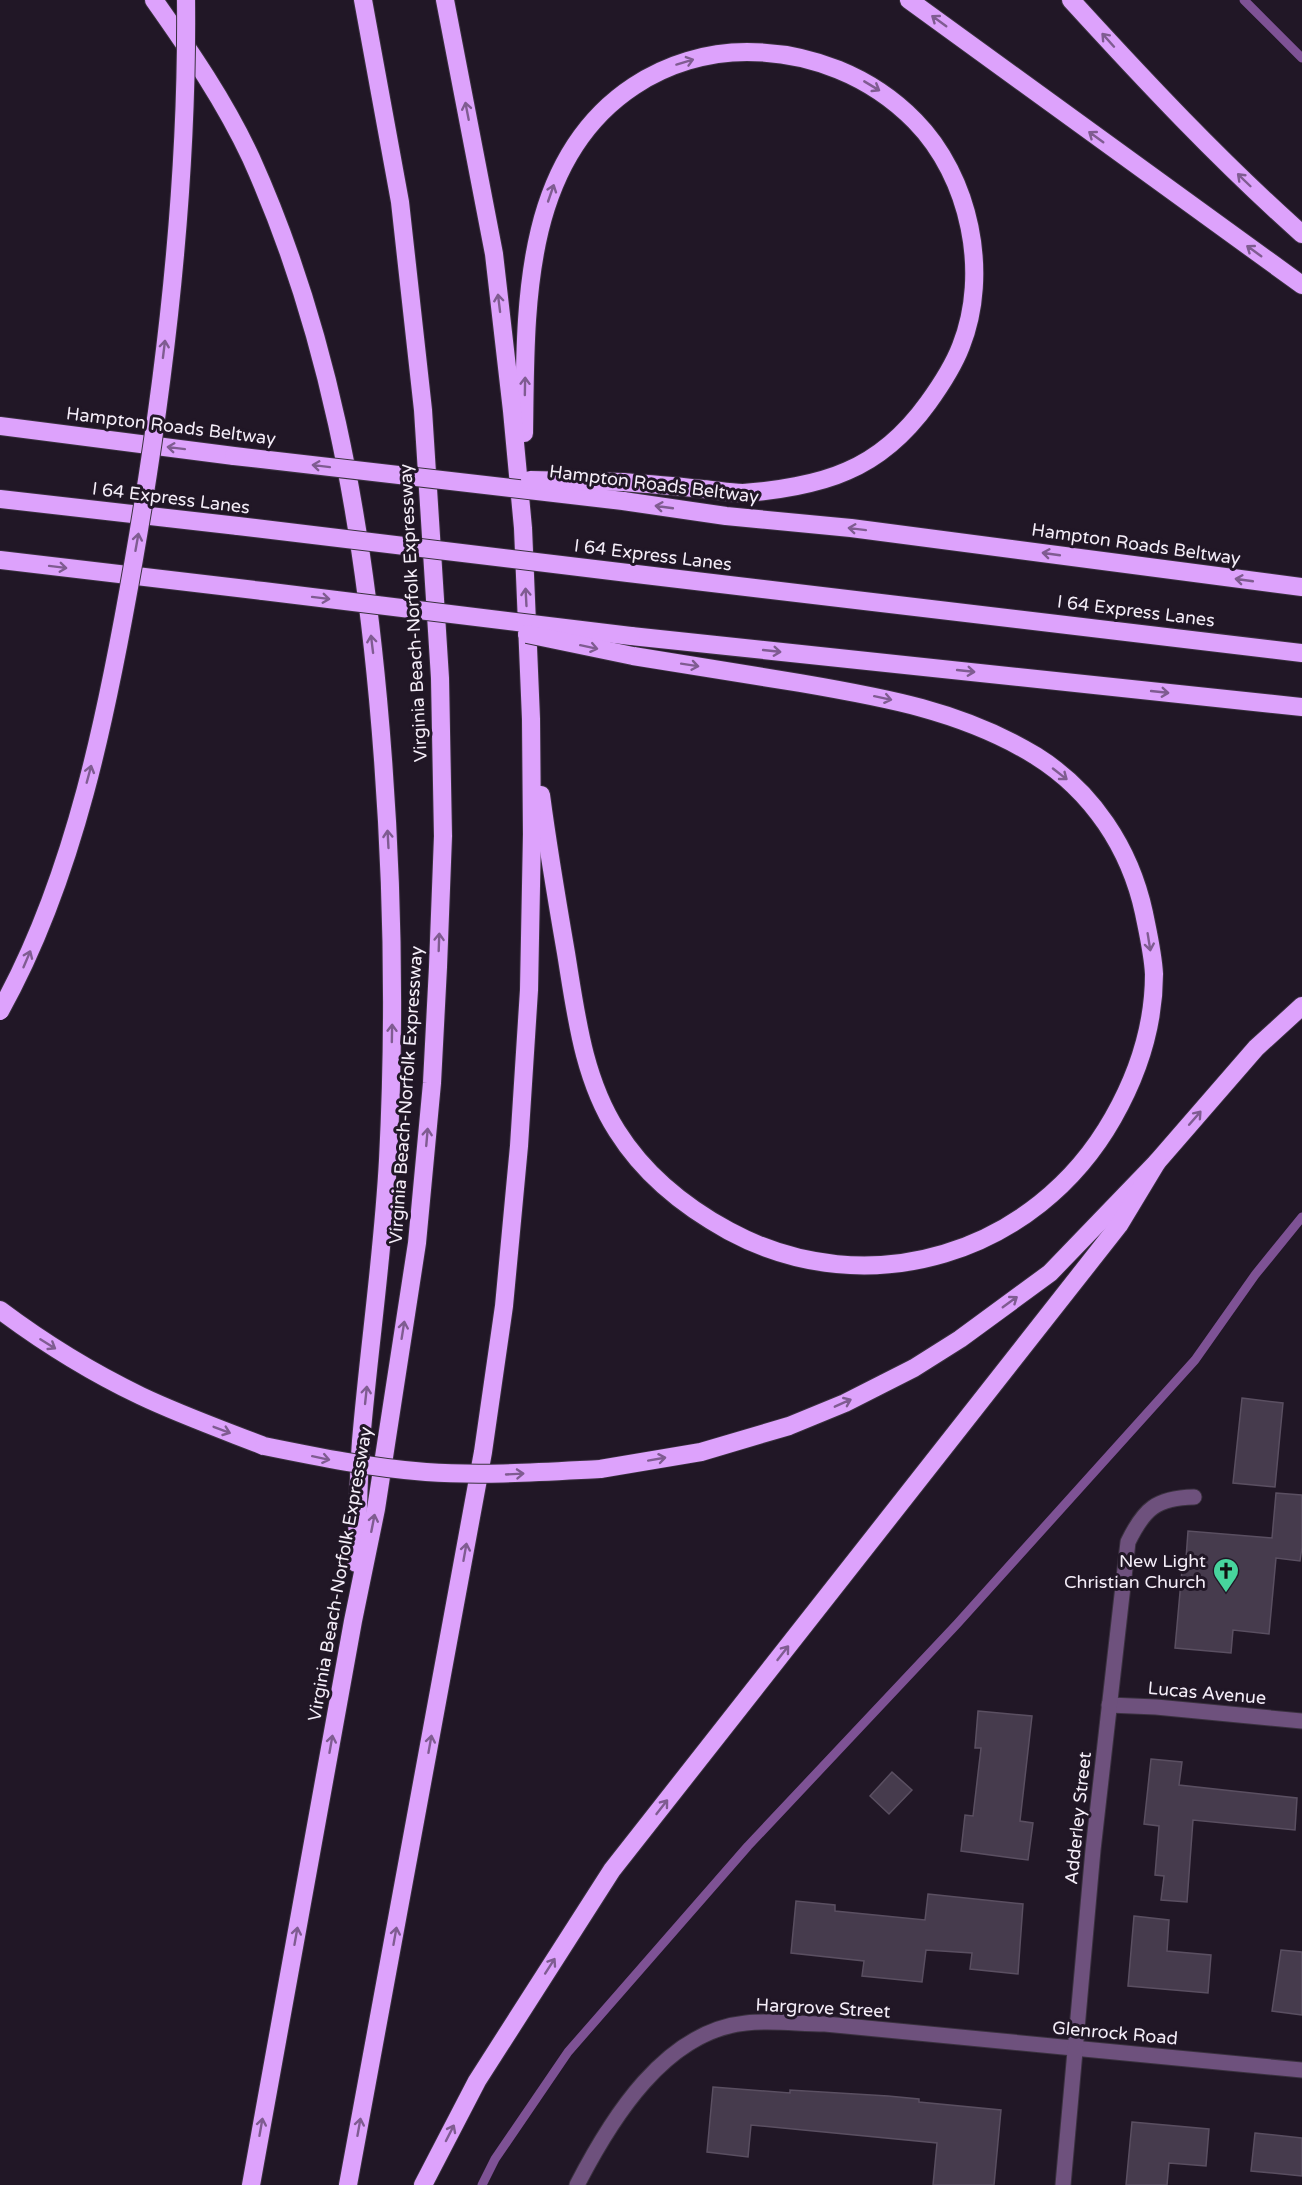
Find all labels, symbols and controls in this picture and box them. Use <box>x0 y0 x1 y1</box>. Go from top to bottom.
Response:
one-way arrow <box>932 15 948 28</box>
one-way arrow <box>1101 33 1115 48</box>
one-way arrow <box>675 56 694 67</box>
one-way arrow <box>863 81 880 93</box>
one-way arrow <box>461 101 472 121</box>
one-way arrow <box>1089 131 1105 143</box>
one-way arrow <box>1237 173 1252 187</box>
one-way arrow <box>546 184 557 203</box>
one-way arrow <box>1247 245 1263 257</box>
one-way arrow <box>494 293 505 313</box>
one-way arrow <box>159 340 170 360</box>
one-way arrow <box>519 376 531 396</box>
street label: Hampton Roads Beltway <box>65 402 277 450</box>
one-way arrow <box>167 443 186 454</box>
one-way arrow <box>311 460 331 471</box>
street label: Hampton Roads Beltway <box>548 460 760 508</box>
street label: Virginia Beach-Norfolk Expressway <box>394 463 432 763</box>
street label: I 64 Express Lanes <box>91 477 251 519</box>
one-way arrow <box>654 501 674 512</box>
street label: Hampton Roads Beltway <box>1030 518 1242 570</box>
one-way arrow <box>848 523 868 534</box>
one-way arrow <box>132 533 143 553</box>
street label: I 64 Express Lanes <box>573 534 733 576</box>
one-way arrow <box>1041 549 1061 560</box>
one-way arrow <box>48 561 68 572</box>
one-way arrow <box>1235 574 1254 585</box>
one-way arrow <box>520 588 531 608</box>
street label: I 64 Express Lanes <box>1056 590 1216 632</box>
one-way arrow <box>311 593 330 604</box>
one-way arrow <box>367 635 378 655</box>
one-way arrow <box>578 642 598 653</box>
one-way arrow <box>762 646 782 657</box>
one-way arrow <box>680 660 700 671</box>
one-way arrow <box>956 666 976 677</box>
one-way arrow <box>1150 687 1170 698</box>
one-way arrow <box>872 693 892 704</box>
one-way arrow <box>83 765 95 784</box>
one-way arrow <box>1052 768 1068 781</box>
one-way arrow <box>383 829 394 849</box>
one-way arrow <box>1144 931 1155 951</box>
one-way arrow <box>434 933 445 953</box>
street label: Virginia Beach-Norfolk Expressway <box>385 945 427 1245</box>
one-way arrow <box>22 950 33 969</box>
one-way arrow <box>387 1024 398 1044</box>
one-way arrow <box>1189 1110 1202 1126</box>
one-way arrow <box>422 1127 433 1147</box>
one-way arrow <box>1001 1296 1017 1309</box>
one-way arrow <box>398 1321 409 1341</box>
one-way arrow <box>39 1338 56 1350</box>
one-way arrow <box>361 1386 372 1406</box>
one-way arrow <box>834 1397 852 1408</box>
one-way arrow <box>213 1425 231 1436</box>
street label: Virginia Beach-Norfolk Expressway <box>303 1425 377 1723</box>
one-way arrow <box>311 1453 331 1464</box>
one-way arrow <box>647 1453 666 1464</box>
one-way arrow <box>505 1468 525 1479</box>
one-way arrow <box>368 1514 379 1533</box>
one-way arrow <box>459 1543 470 1562</box>
place label: New Light Christian Church <box>1064 1550 1206 1593</box>
church icon: New Light Christian Church <box>1211 1556 1241 1594</box>
one-way arrow <box>776 1646 789 1662</box>
street label: Lucas Avenue <box>1147 1677 1267 1709</box>
one-way arrow <box>326 1734 337 1754</box>
one-way arrow <box>424 1735 435 1754</box>
street label: Adderley Street <box>1060 1750 1096 1885</box>
one-way arrow <box>656 1799 669 1815</box>
one-way arrow <box>291 1926 302 1946</box>
one-way arrow <box>390 1926 401 1946</box>
one-way arrow <box>545 1958 557 1975</box>
street label: Hargrove Street <box>755 1993 891 2023</box>
street label: Glenrock Road <box>1051 2017 1179 2049</box>
one-way arrow <box>256 2118 267 2138</box>
one-way arrow <box>354 2118 365 2138</box>
one-way arrow <box>444 2124 456 2142</box>

